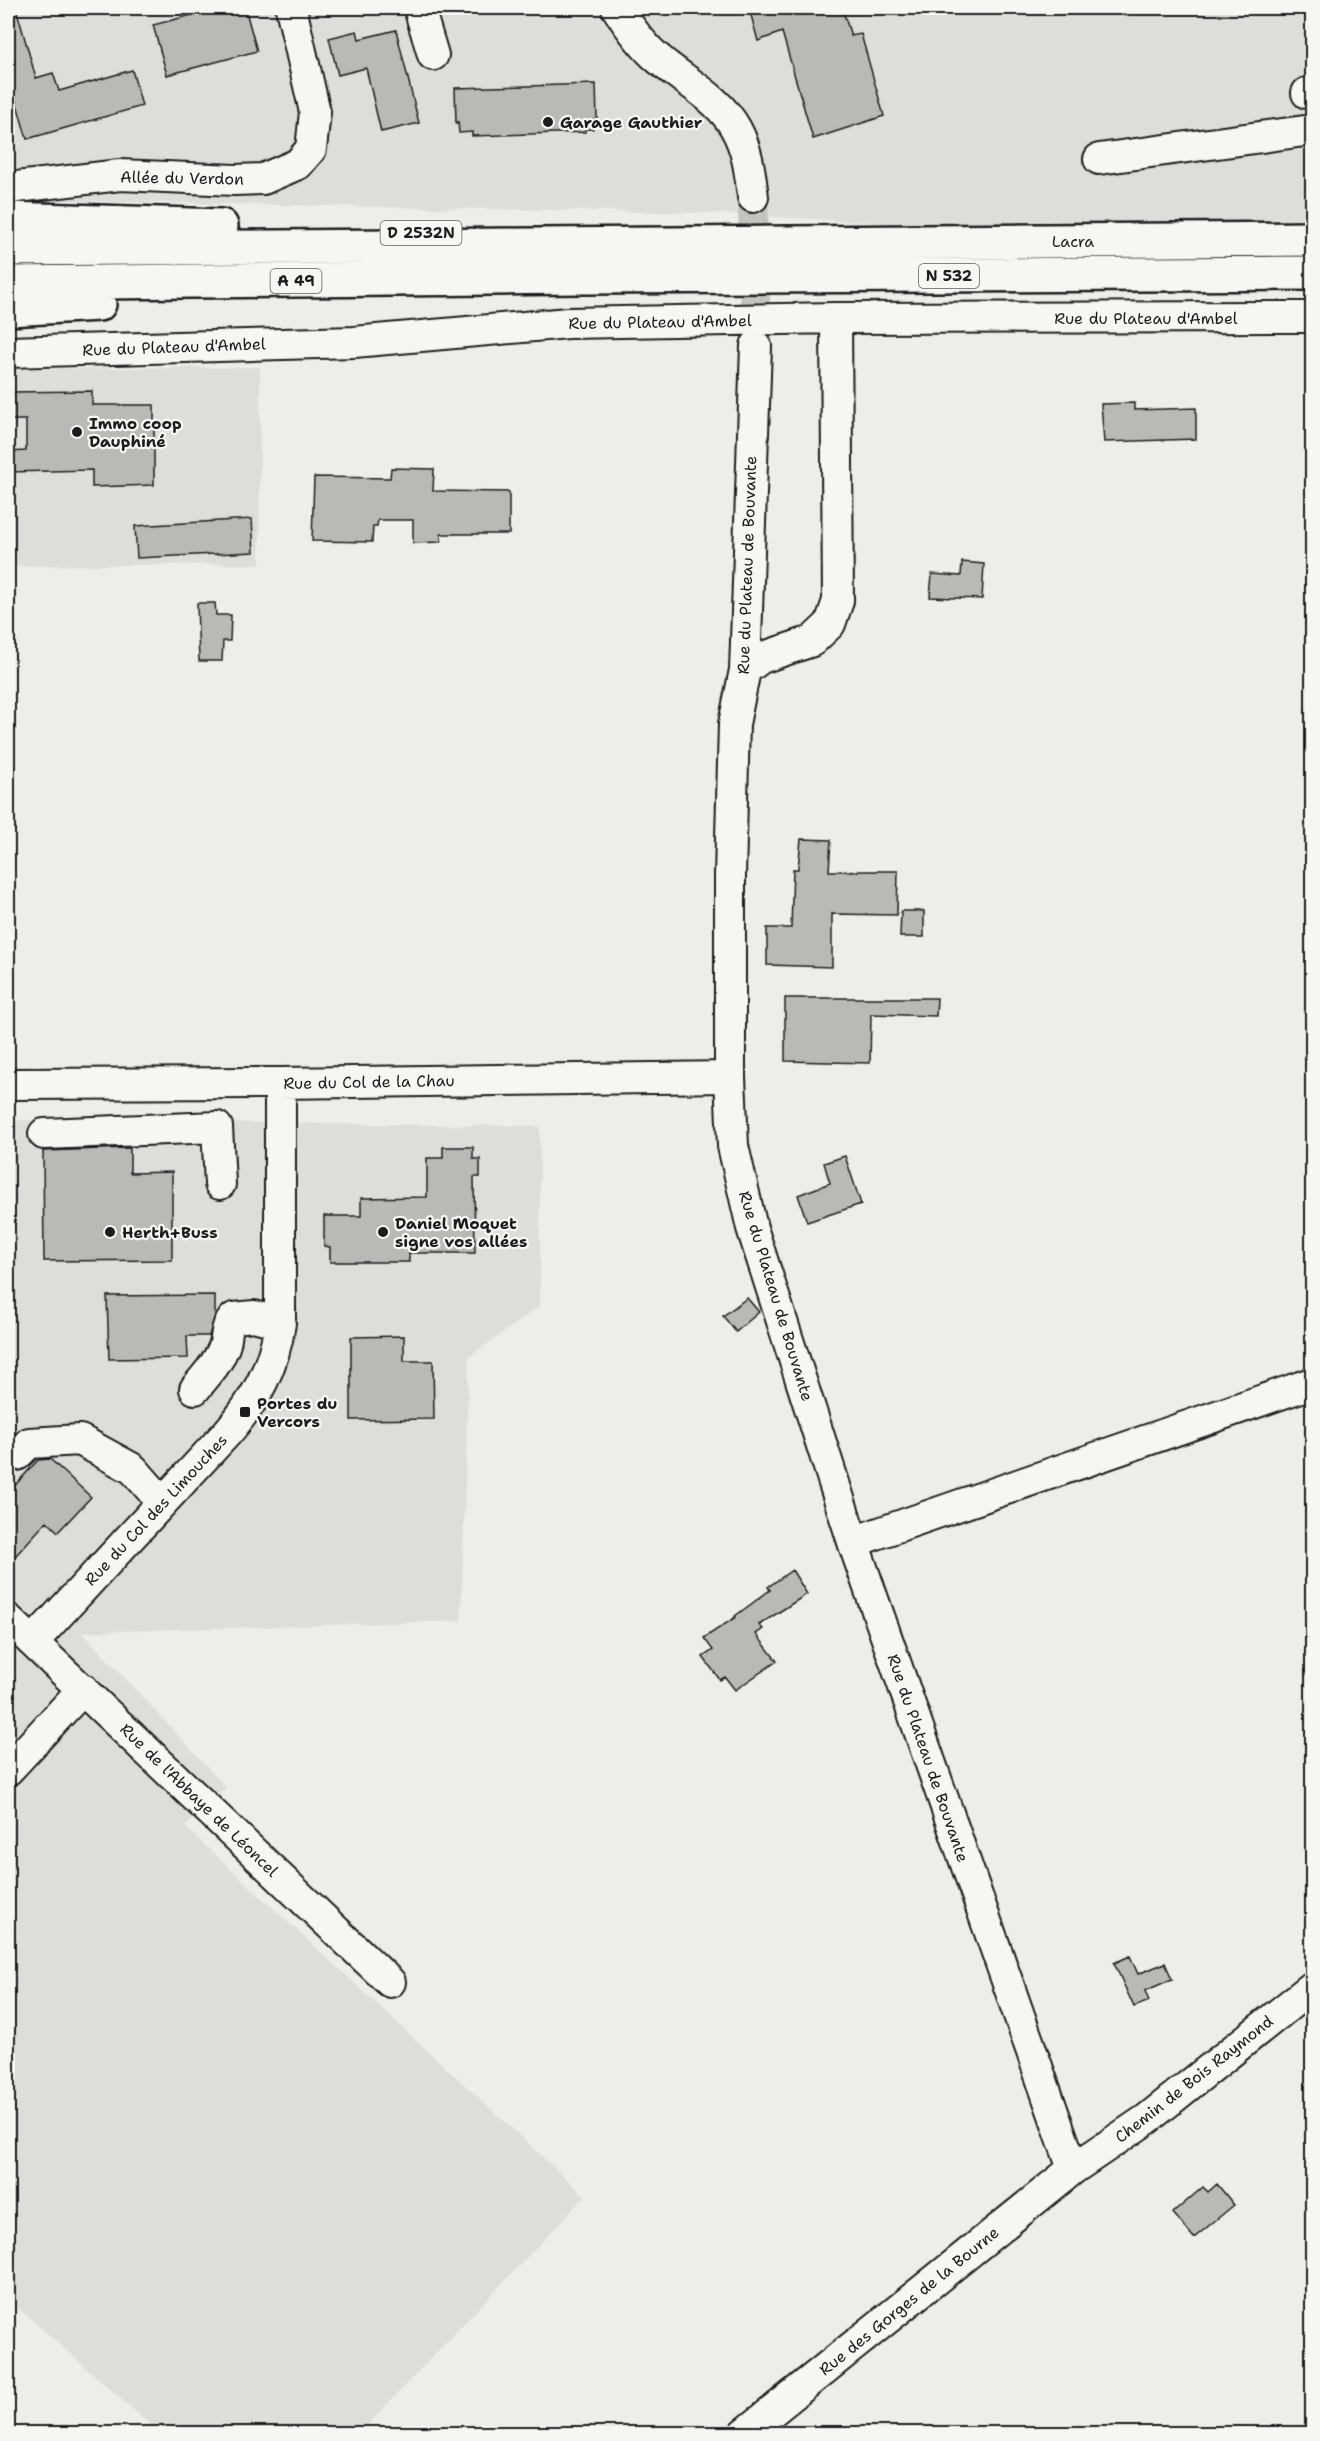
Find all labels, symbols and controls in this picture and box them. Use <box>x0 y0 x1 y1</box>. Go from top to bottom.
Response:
place label: Garage Gauthier <box>560 112 703 133</box>
marker: Garage Gauthier <box>541 115 555 129</box>
street label: Allée du Verdon <box>120 166 244 190</box>
road number: D 2532N <box>380 221 462 245</box>
street label: Lacra <box>1052 231 1094 252</box>
road number: N 532 <box>919 264 979 288</box>
road number: A 49 <box>270 269 322 293</box>
street label: Rue du Plateau d'Ambel <box>1054 308 1238 329</box>
street label: Rue du Plateau d'Ambel <box>568 310 752 334</box>
street label: Rue du Plateau d'Ambel <box>82 333 266 361</box>
place label: Immo coop Dauphiné <box>89 413 182 452</box>
marker: Immo coop Dauphiné <box>70 425 84 439</box>
street label: Rue du Plateau de Bouvante <box>733 455 761 675</box>
street label: Rue du Col de la Chau <box>283 1070 455 1094</box>
street label: Rue du Plateau de Bouvante <box>734 1188 818 1404</box>
place label: Daniel Moquet signe vos allées <box>395 1213 528 1252</box>
place label: Herth+Buss <box>122 1222 218 1243</box>
marker: Herth+Buss <box>103 1225 117 1239</box>
marker: Daniel Moquet signe vos allées <box>376 1225 390 1239</box>
place label: Portes du Vercors <box>257 1393 337 1432</box>
marker: Portes du Vercors <box>238 1405 252 1419</box>
street label: Rue du Col des Limouches <box>80 1430 232 1590</box>
street label: Rue du Plateau de Bouvante <box>882 1651 974 1865</box>
street label: Rue de l'Abbaye de Léoncel <box>115 1719 283 1881</box>
street label: Chemin de Bois Raymond <box>1111 2011 1277 2147</box>
street label: Rue des Gorges de la Bourne <box>815 2222 1003 2380</box>

